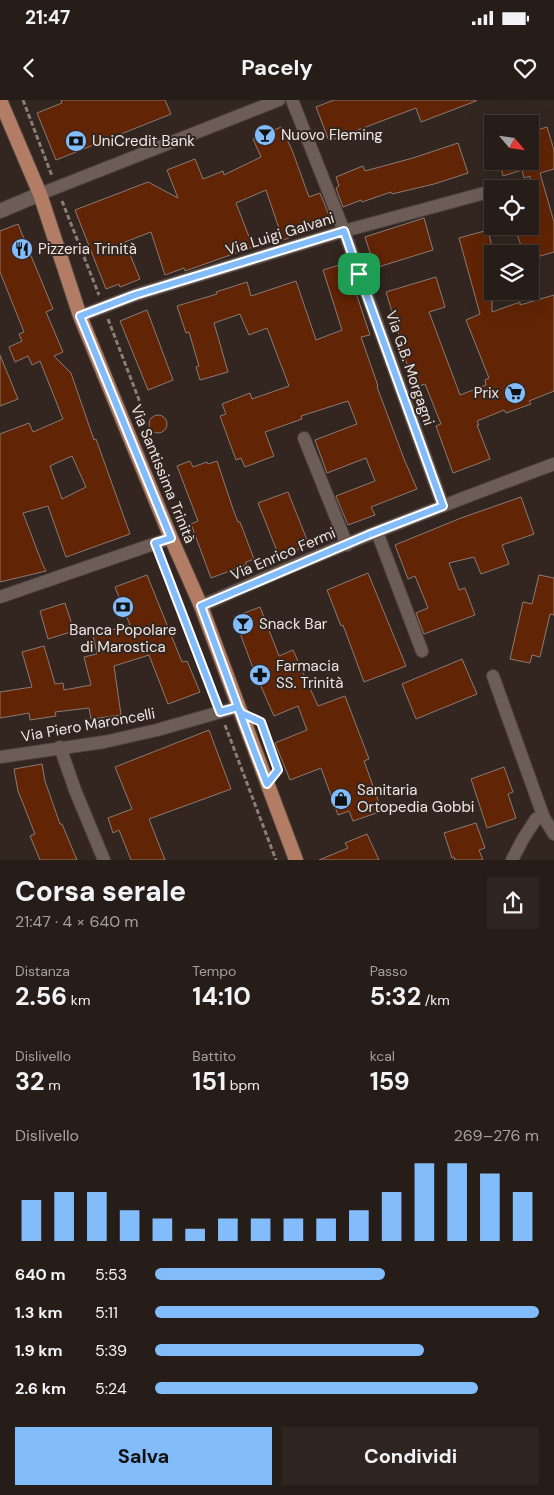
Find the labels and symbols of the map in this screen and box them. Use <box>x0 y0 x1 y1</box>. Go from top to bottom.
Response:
north arrow <box>484 115 539 170</box>
bar icon: Nuovo Fleming <box>253 123 277 147</box>
place label: Nuovo Fleming <box>281 125 383 145</box>
bank icon: UniCredit Bank <box>64 129 88 153</box>
place label: UniCredit Bank <box>92 131 195 151</box>
street label: Via Luigi Galvani <box>223 208 337 260</box>
restaurant icon: Pizzeria Trinità <box>10 237 34 261</box>
place label: Pizzeria Trinità <box>38 239 137 259</box>
pin <box>338 253 380 295</box>
street label: Via G.B. Morgagni <box>381 308 439 428</box>
supermarket icon: Prix <box>503 381 527 405</box>
place label: Prix <box>474 383 500 403</box>
street label: Via Santissima Trinità <box>126 402 200 546</box>
street label: Via Enrico Fermi <box>227 523 339 585</box>
bank icon: Banca Popolare di Marostica <box>111 595 135 619</box>
bar icon: Snack Bar <box>231 612 255 636</box>
place label: Snack Bar <box>259 614 328 634</box>
place label: Banca Popolare di Marostica <box>69 620 177 657</box>
place label: Farmacia SS. Trinità <box>276 656 343 693</box>
pharmacy icon: Farmacia SS. Trinità <box>248 663 272 687</box>
street label: Via Piero Maroncelli <box>19 703 157 747</box>
place label: Sanitaria Ortopedia Gobbi <box>357 780 474 817</box>
shop icon: Sanitaria Ortopedia Gobbi <box>329 787 353 811</box>

